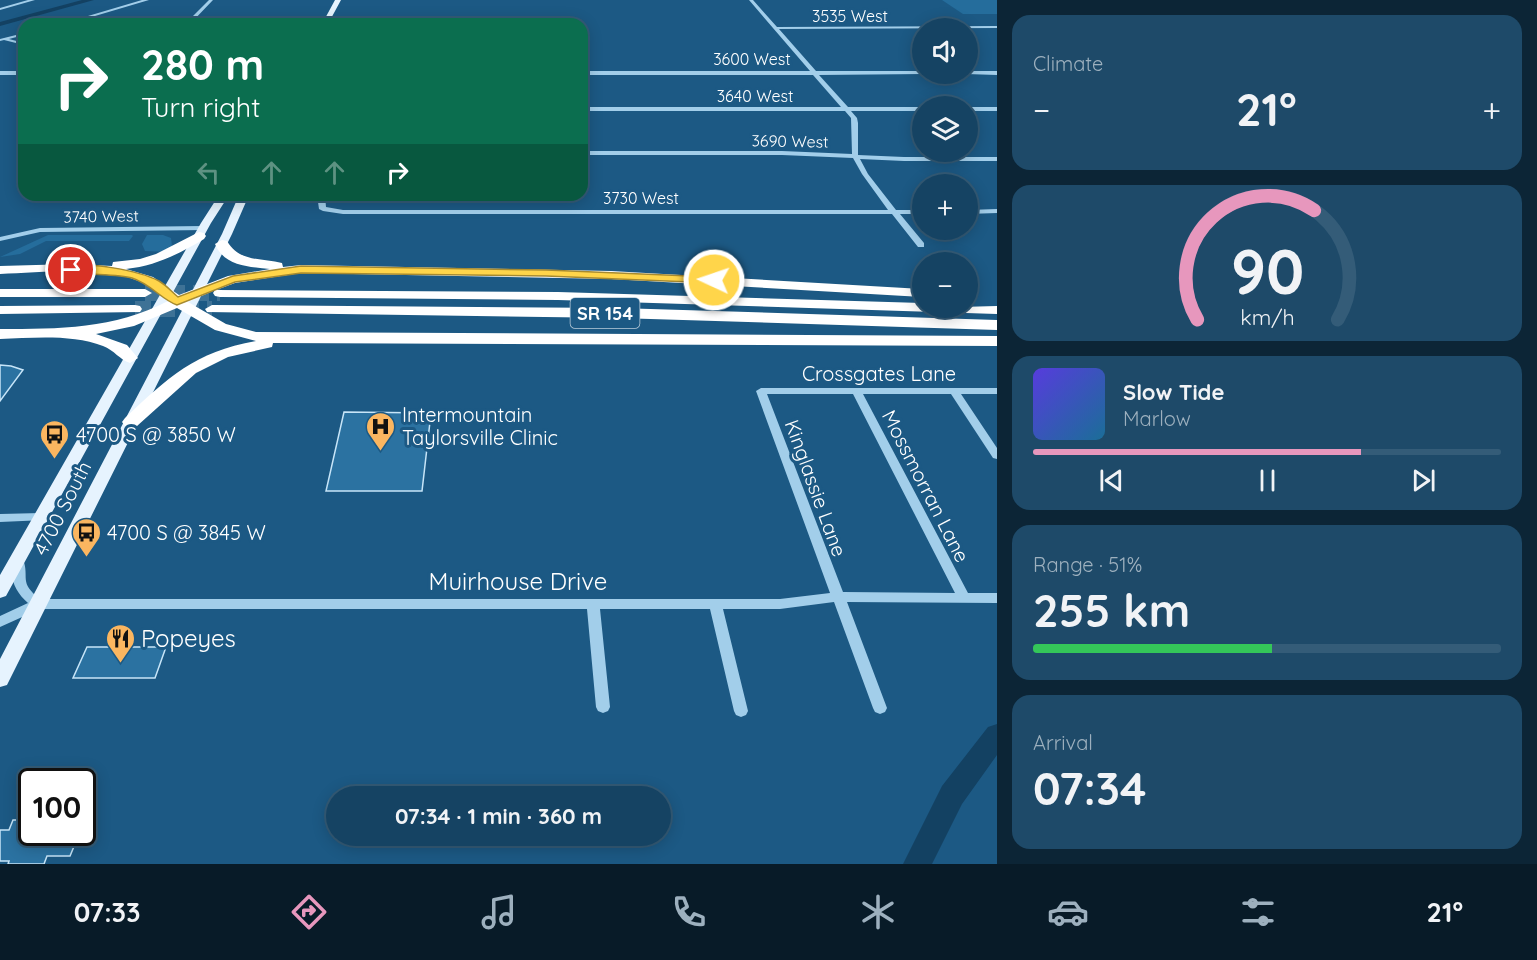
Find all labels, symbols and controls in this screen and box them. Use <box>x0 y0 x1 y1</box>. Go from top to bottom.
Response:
street label: 3535 West <box>812 6 888 26</box>
map controls <box>912 18 978 318</box>
button: sound <box>912 18 978 84</box>
text: 280 m <box>141 38 264 91</box>
icon: right <box>42 42 120 120</box>
street label: 3600 West <box>713 49 791 69</box>
text: Climate <box>1033 51 1103 76</box>
text: 21° <box>1236 81 1297 137</box>
street label: 3640 West <box>717 86 793 106</box>
text: − <box>1033 89 1050 130</box>
text: + <box>1482 89 1501 130</box>
text: Turn right <box>141 90 260 124</box>
button: layers <box>912 96 978 162</box>
street label: 3690 West <box>751 130 829 152</box>
icon: left <box>192 156 225 189</box>
icon: ahead <box>255 156 288 189</box>
icon: ahead <box>318 156 351 189</box>
icon: right <box>381 156 414 189</box>
button: + <box>912 174 978 240</box>
street label: 3730 West <box>603 188 679 208</box>
street label: 3740 West <box>63 205 139 227</box>
text: 90 <box>1230 232 1304 310</box>
pin <box>45 244 96 295</box>
position arrow <box>682 248 746 312</box>
button: − <box>912 252 978 318</box>
icon: arrive <box>54 253 87 286</box>
road number: SR 154 <box>570 298 640 328</box>
text: km/h <box>1240 304 1294 330</box>
street label: Crossgates Lane <box>802 361 956 386</box>
text: Slow Tide <box>1123 378 1224 406</box>
place label: Intermountain Taylorsville Clinic <box>402 402 558 450</box>
street label: Mossmorran Lane <box>877 406 975 566</box>
text: Marlow <box>1123 406 1191 431</box>
hospital icon: Intermountain Taylorsville Clinic <box>365 410 397 452</box>
street label: Kinglassie Lane <box>780 416 852 560</box>
bus stop icon: 4700 S @ 3850 W <box>39 418 71 460</box>
place label: 4700 S @ 3850 W <box>76 422 236 447</box>
street label: 4700 South <box>28 457 96 559</box>
icon: previous <box>1095 464 1128 497</box>
icon: pause <box>1251 464 1284 497</box>
icon: next <box>1407 464 1440 497</box>
bus stop icon: 4700 S @ 3845 W <box>70 516 102 558</box>
place label: 4700 S @ 3845 W <box>107 520 266 545</box>
text: Range · 51% <box>1033 552 1142 577</box>
street label: Muirhouse Drive <box>429 566 607 596</box>
text: 255 km <box>1033 582 1190 638</box>
restaurant icon: Popeyes <box>104 622 136 664</box>
place label: Popeyes <box>141 623 236 653</box>
text: Arrival <box>1033 730 1093 755</box>
text: 07:34 <box>1033 760 1146 816</box>
speed limit sign: 100 <box>18 768 96 846</box>
text: 07:34 · 1 min · 360 m <box>395 802 602 830</box>
icon: directions <box>288 891 330 933</box>
icon: music <box>478 891 520 933</box>
icon: phone <box>668 891 710 933</box>
icon: climate <box>857 891 899 933</box>
icon: car <box>1047 891 1089 933</box>
icon: filters <box>1237 891 1279 933</box>
text: 07:33 <box>74 895 141 929</box>
text: 21° <box>1427 895 1463 929</box>

